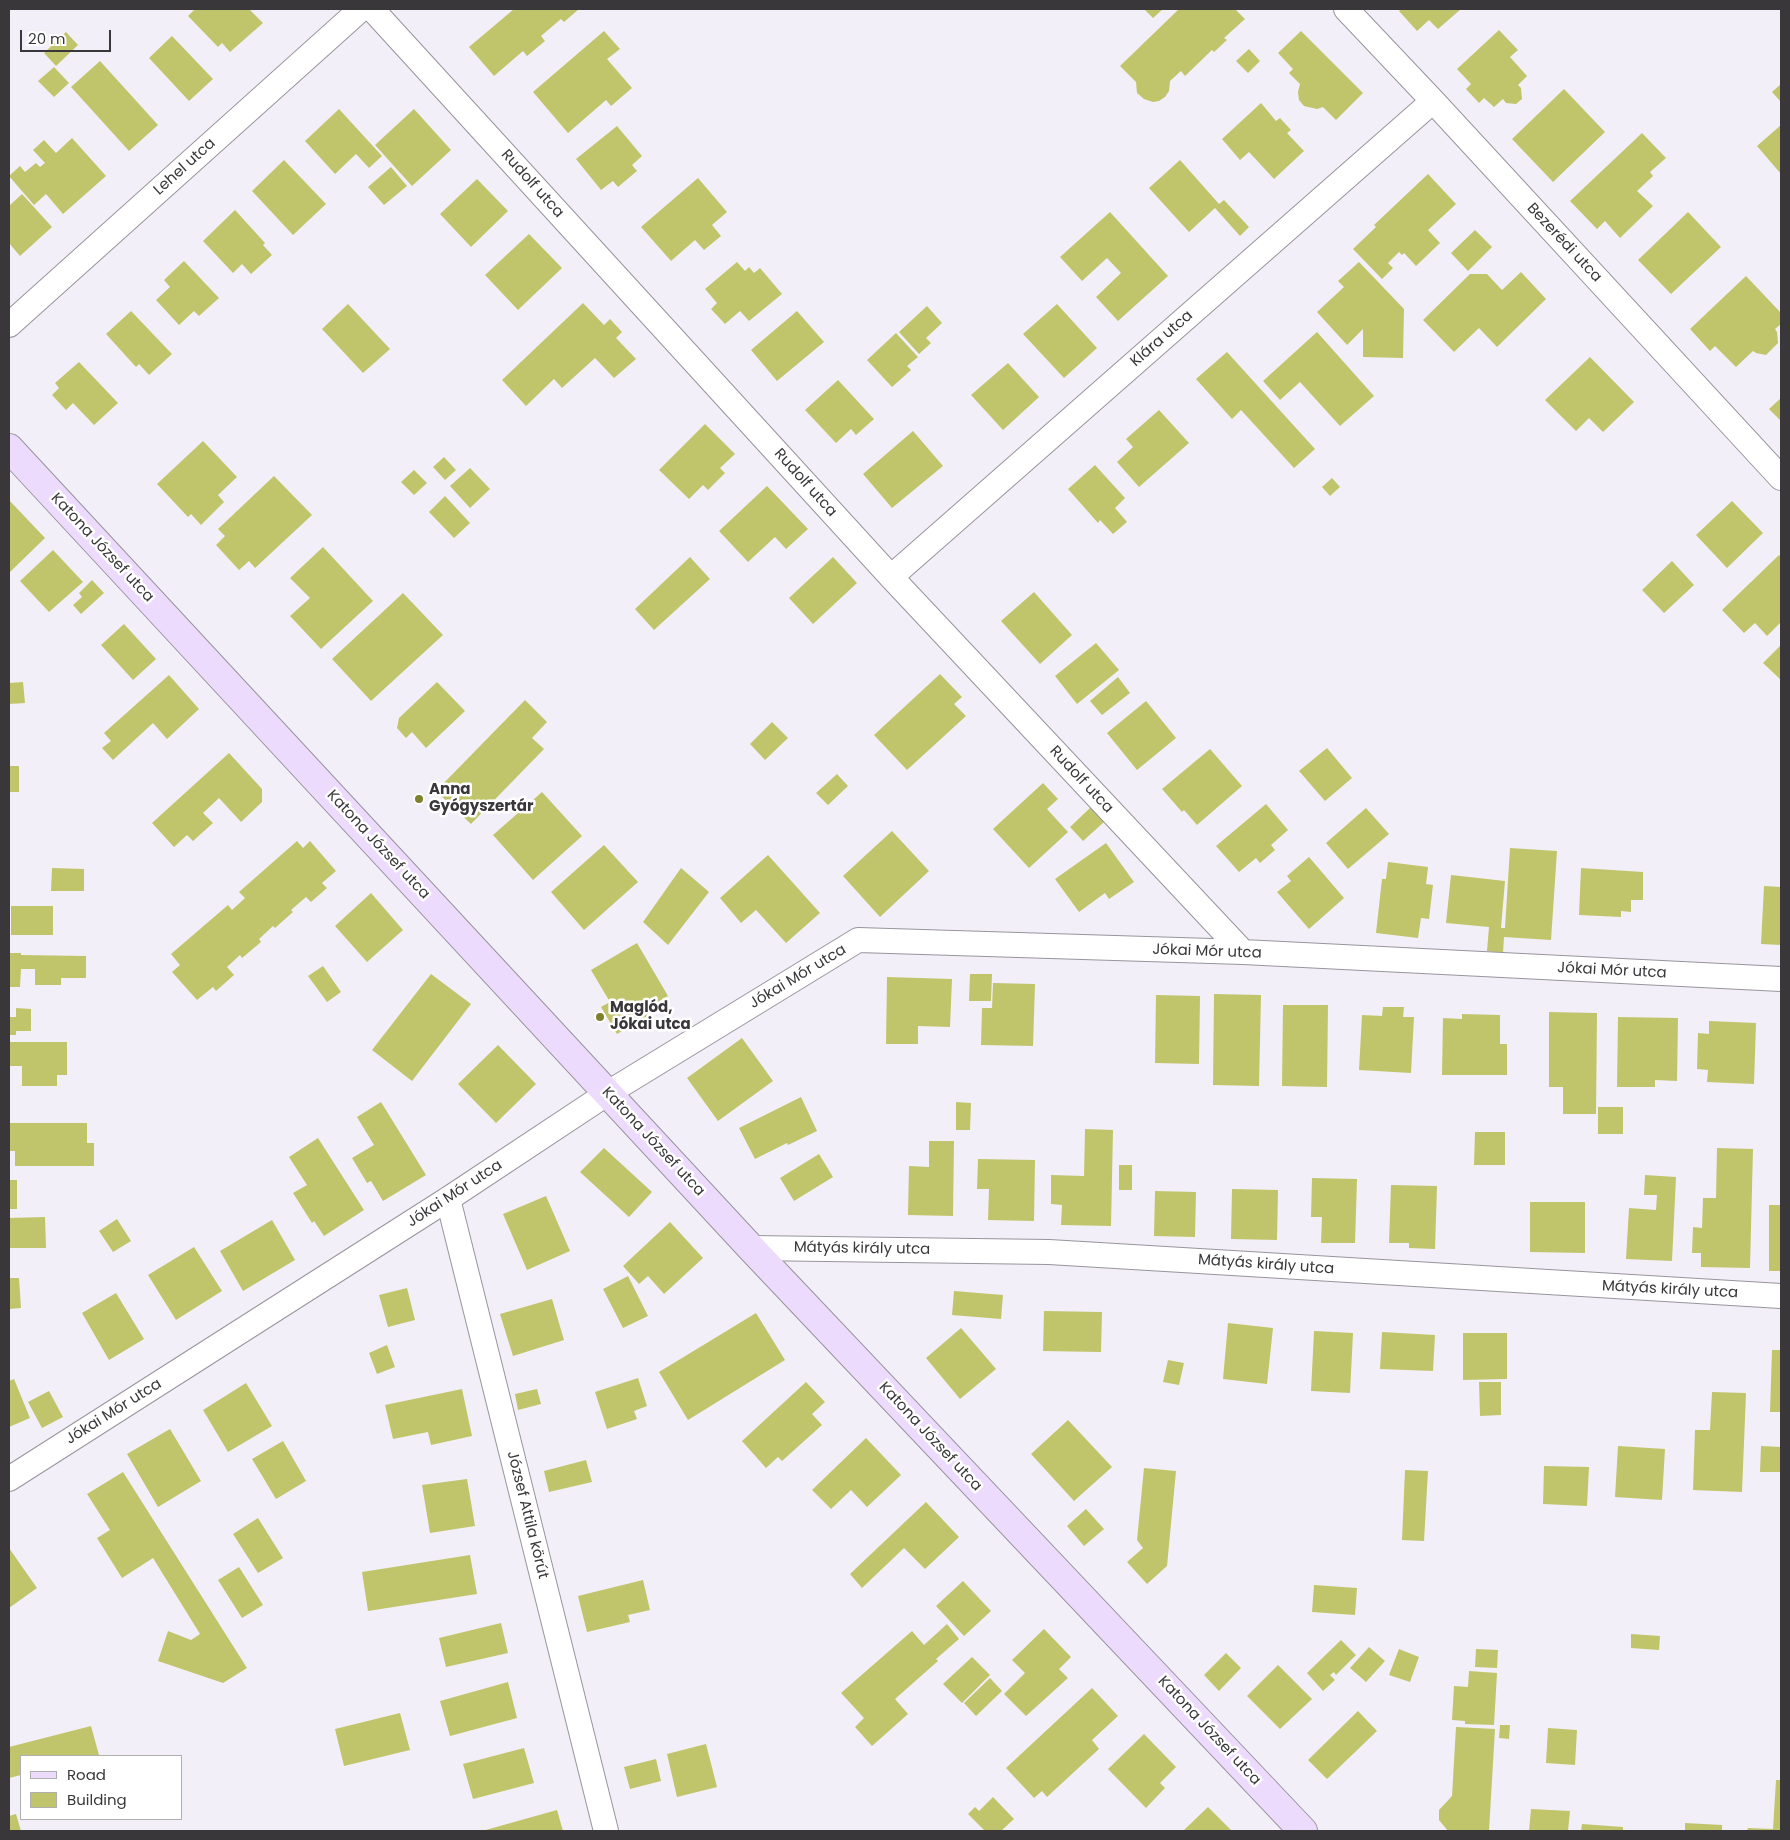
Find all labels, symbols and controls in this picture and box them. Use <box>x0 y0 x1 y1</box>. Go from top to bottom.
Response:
scale bar <box>22 20 114 52</box>
text: 20 m <box>28 28 66 49</box>
street label: Lehel utca <box>150 135 220 199</box>
street label: Rudolf utca <box>497 146 567 222</box>
street label: Bezerédi utca <box>1523 200 1605 286</box>
street label: Klára utca <box>1127 307 1197 371</box>
street label: Rudolf utca <box>770 445 840 521</box>
street label: Katona József utca <box>47 490 157 606</box>
street label: Rudolf utca <box>1045 743 1117 817</box>
place label: Anna Gyógyszertár <box>429 781 533 816</box>
street label: Katona József utca <box>323 787 433 903</box>
marker: Anna Gyógyszertár <box>413 793 425 805</box>
street label: Jókai Mór utca <box>746 941 850 1013</box>
street label: Jókai Mór utca <box>1152 941 1262 963</box>
street label: Jókai Mór utca <box>1557 959 1667 983</box>
place label: Maglód, Jókai utca <box>610 999 691 1034</box>
marker: Maglód, Jókai utca <box>594 1011 606 1023</box>
street label: Katona József utca <box>598 1084 708 1200</box>
street label: Jókai Mór utca <box>404 1157 506 1231</box>
street label: Mátyás király utca <box>794 1239 930 1259</box>
street label: Mátyás király utca <box>1197 1251 1335 1279</box>
street label: Mátyás király utca <box>1601 1277 1739 1303</box>
street label: Jókai Mór utca <box>63 1375 165 1449</box>
street label: Katona József utca <box>875 1379 985 1495</box>
street label: József Attila körút <box>502 1449 552 1581</box>
street label: Katona József utca <box>1154 1673 1264 1789</box>
legend <box>20 1755 182 1820</box>
text: Road <box>67 1764 106 1785</box>
text: Building <box>67 1789 127 1810</box>

